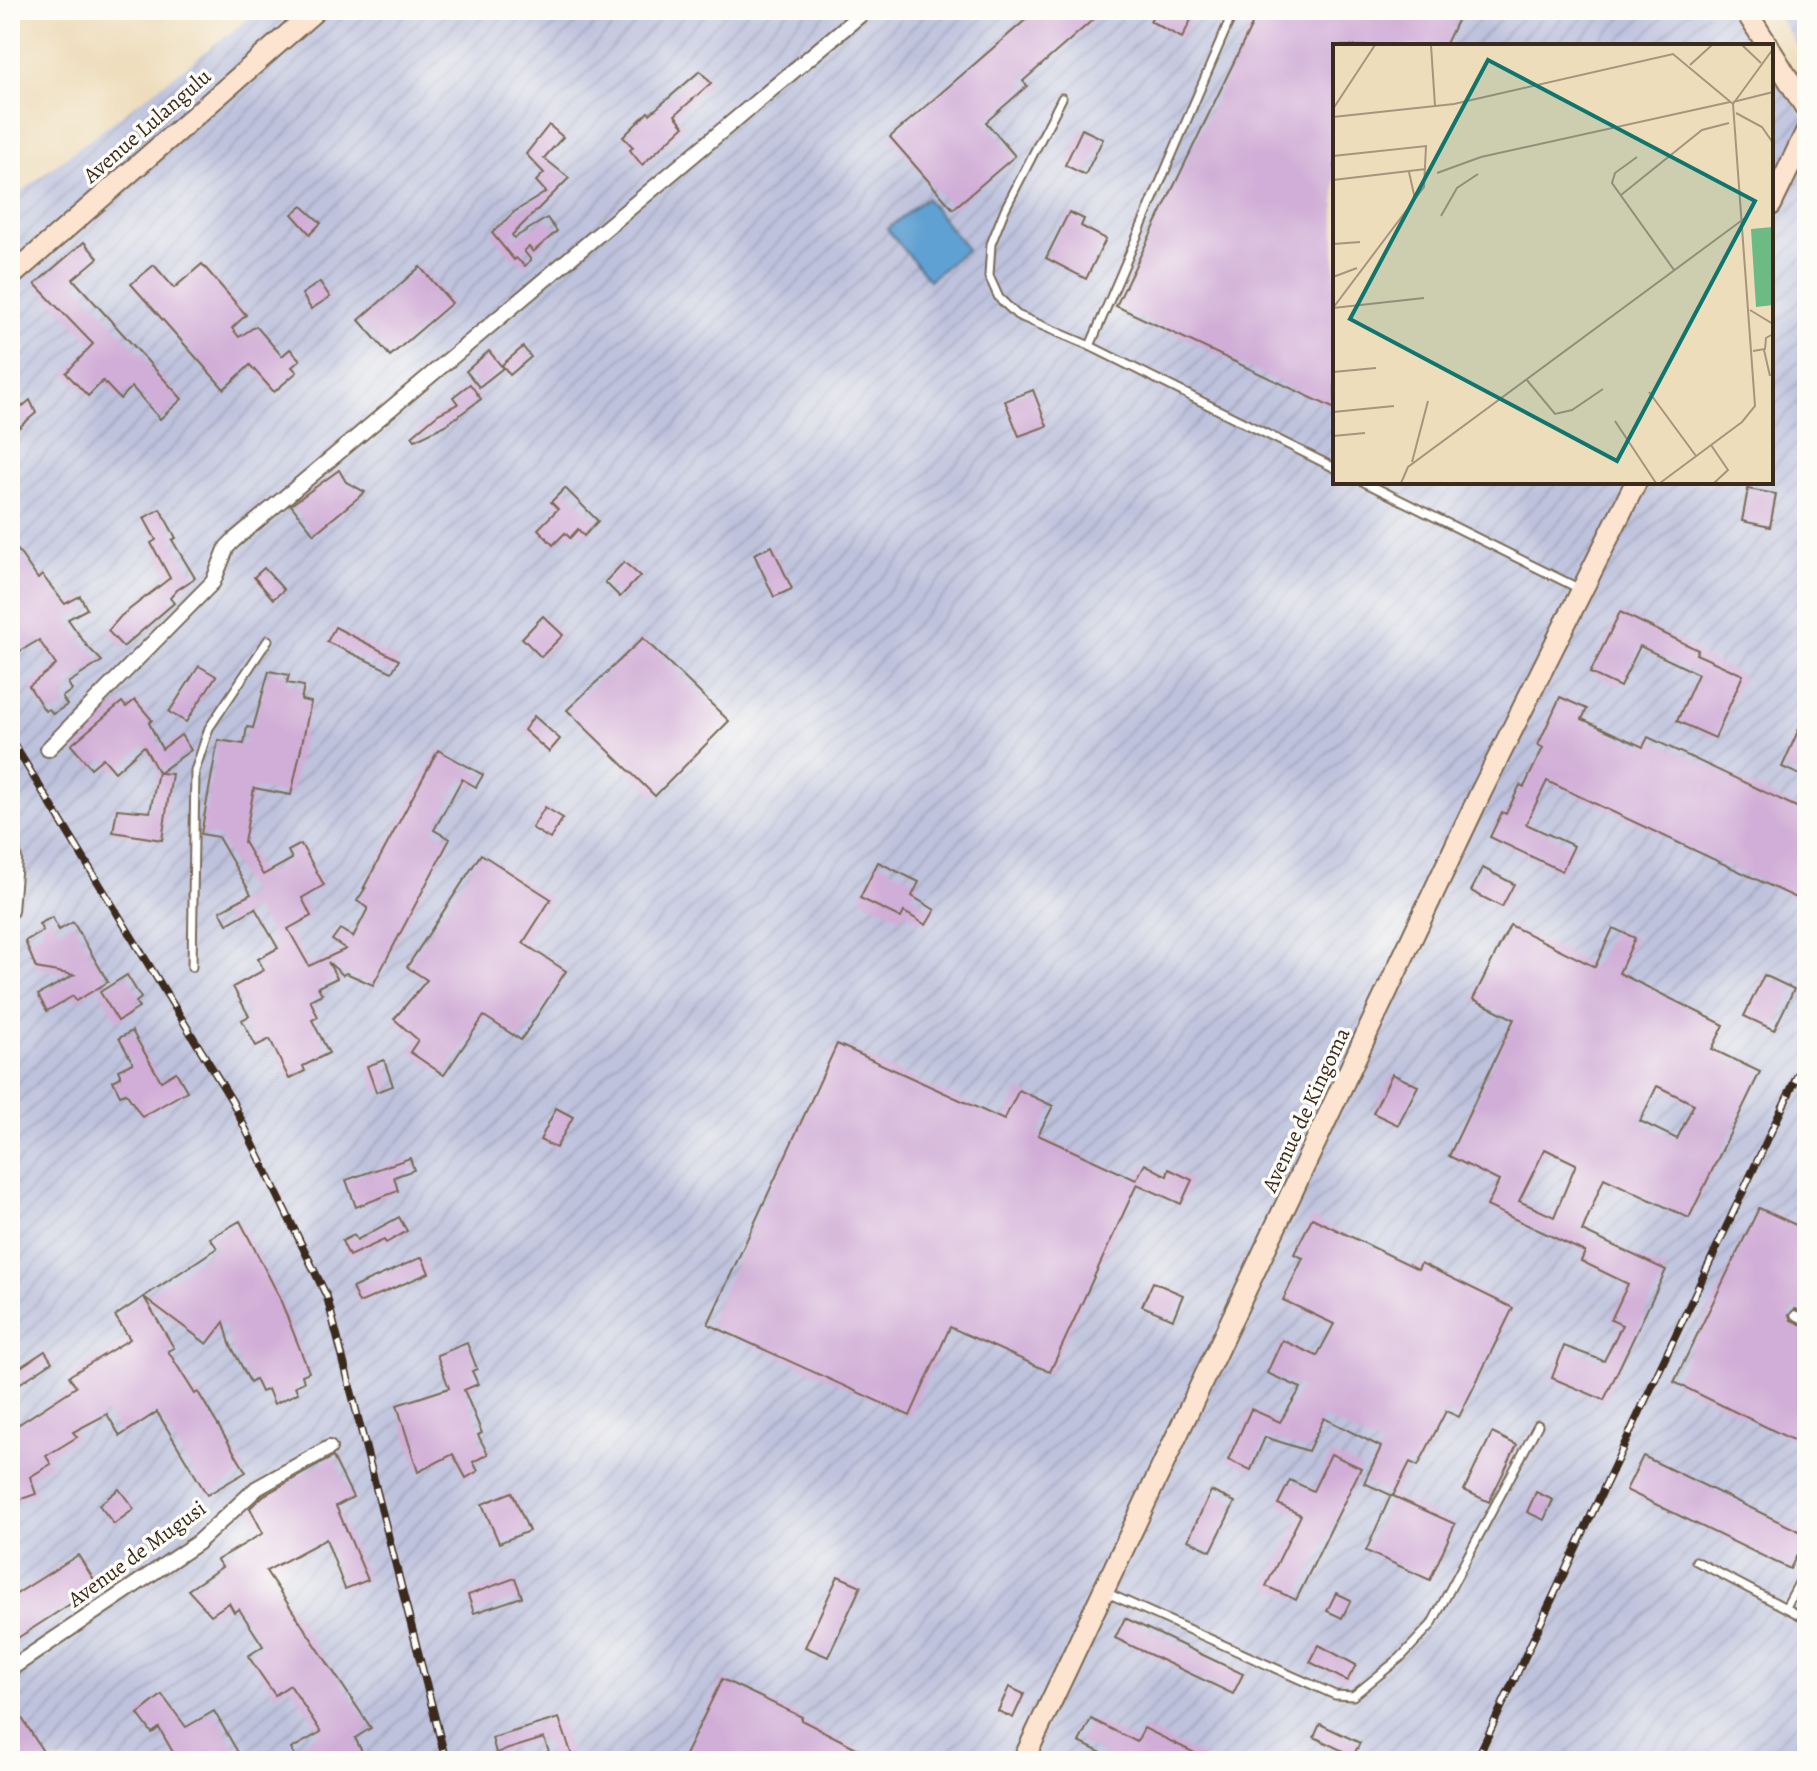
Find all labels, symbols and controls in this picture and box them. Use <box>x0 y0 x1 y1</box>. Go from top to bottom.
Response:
inset map <box>1333 44 1773 484</box>
street label: Avenue Lulangulu <box>76 62 218 191</box>
street label: Avenue de Kingoma <box>1254 1022 1358 1198</box>
street label: Avenue de Mugusi <box>61 1494 212 1615</box>

